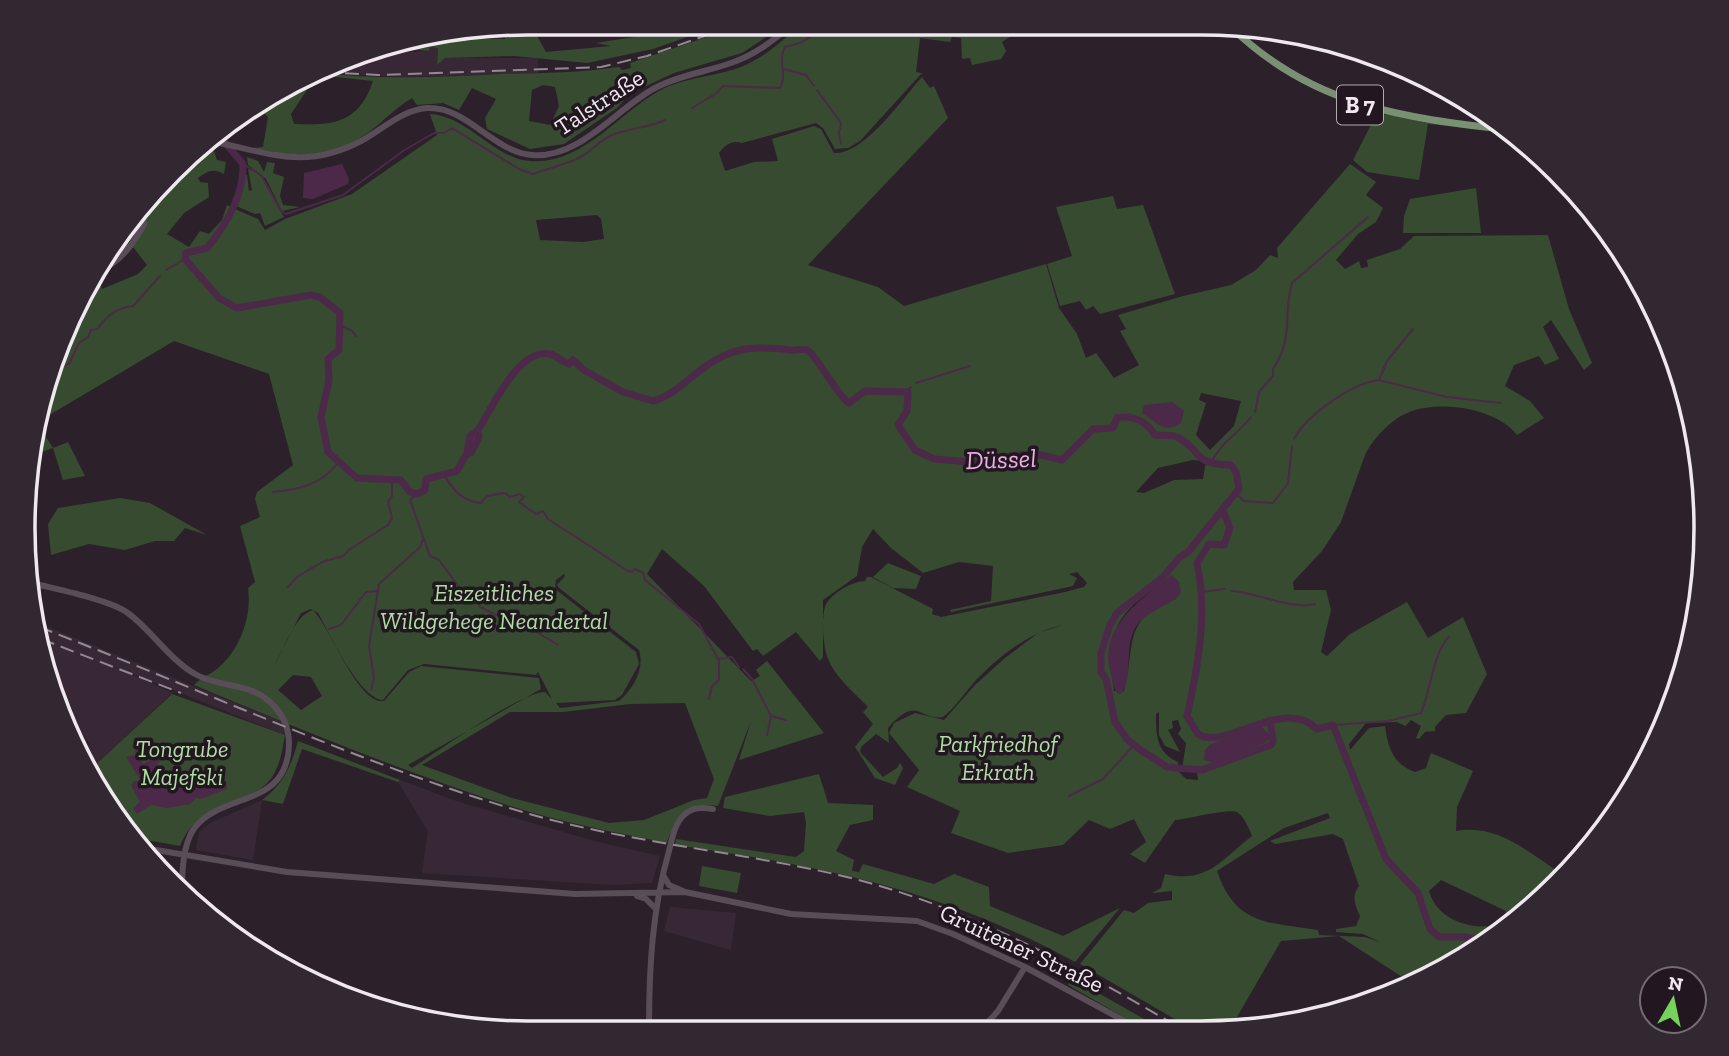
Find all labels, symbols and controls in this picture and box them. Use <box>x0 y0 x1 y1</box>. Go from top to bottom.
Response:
street label: Talstraße <box>549 63 649 141</box>
road number: B 7 <box>1337 86 1383 124</box>
water label: Düssel <box>965 442 1037 476</box>
park label: Eiszeitliches Wildgehege Neandertal <box>380 578 608 635</box>
park label: Parkfriedhof Erkrath <box>938 729 1060 786</box>
park label: Tongrube Majefski <box>136 734 228 791</box>
street label: Gruitener Straße <box>935 897 1109 999</box>
north arrow <box>1638 965 1708 1035</box>
text: N <box>1667 971 1685 996</box>

